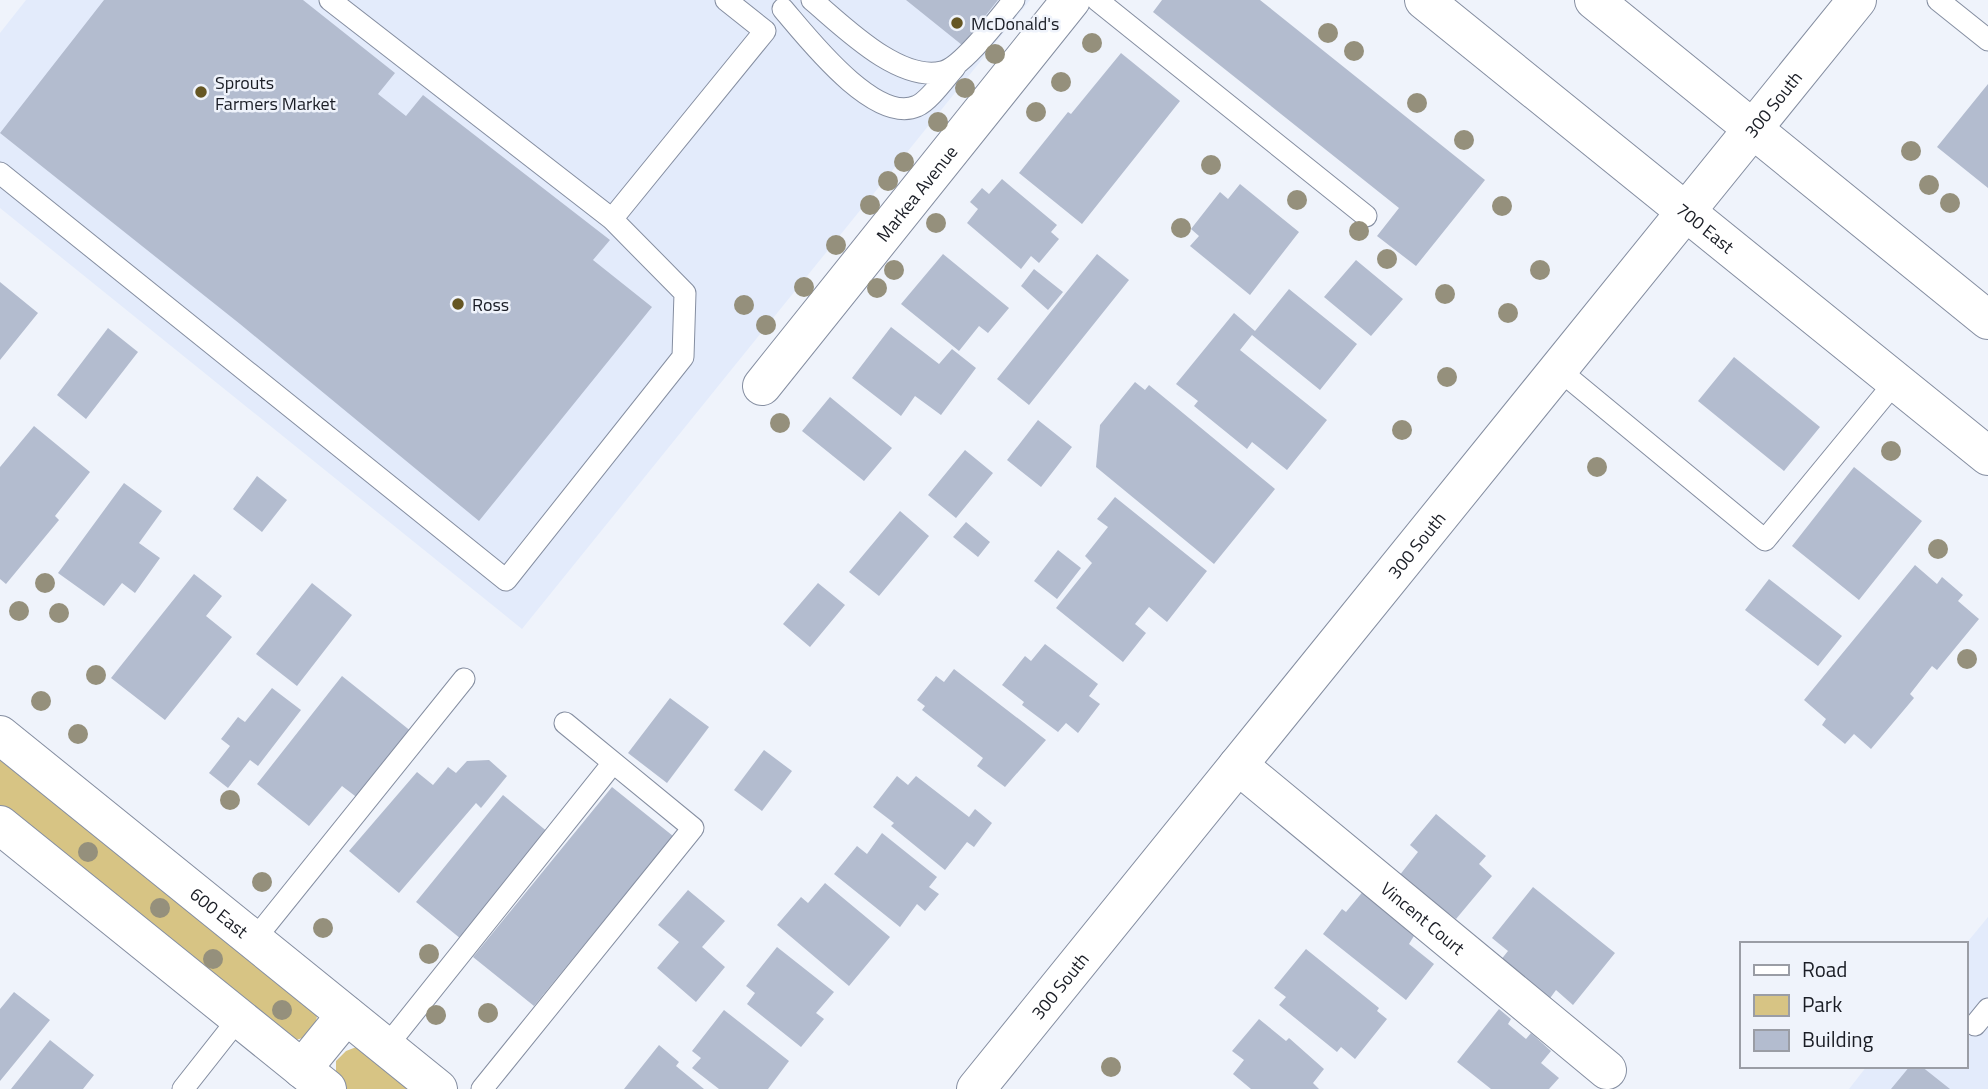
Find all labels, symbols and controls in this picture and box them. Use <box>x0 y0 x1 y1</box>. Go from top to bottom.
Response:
place label: McDonald's <box>971 10 1059 37</box>
marker: McDonald's <box>949 15 965 31</box>
street label: 300 South <box>1738 65 1808 143</box>
place label: Sprouts Farmers Market <box>215 69 337 117</box>
marker: Sprouts Farmers Market <box>193 84 209 100</box>
street label: Markea Avenue <box>869 139 964 247</box>
street label: 700 East <box>1671 196 1741 260</box>
place label: Ross <box>472 291 509 318</box>
marker: Ross <box>450 296 466 312</box>
street label: 300 South <box>1381 506 1452 584</box>
street label: Vincent Court <box>1375 875 1471 961</box>
street label: 600 East <box>184 880 255 945</box>
legend <box>1740 942 1967 1068</box>
street label: 300 South <box>1024 946 1095 1025</box>
text: Road <box>1802 953 1847 985</box>
text: Park <box>1802 988 1842 1020</box>
text: Building <box>1802 1023 1874 1055</box>

